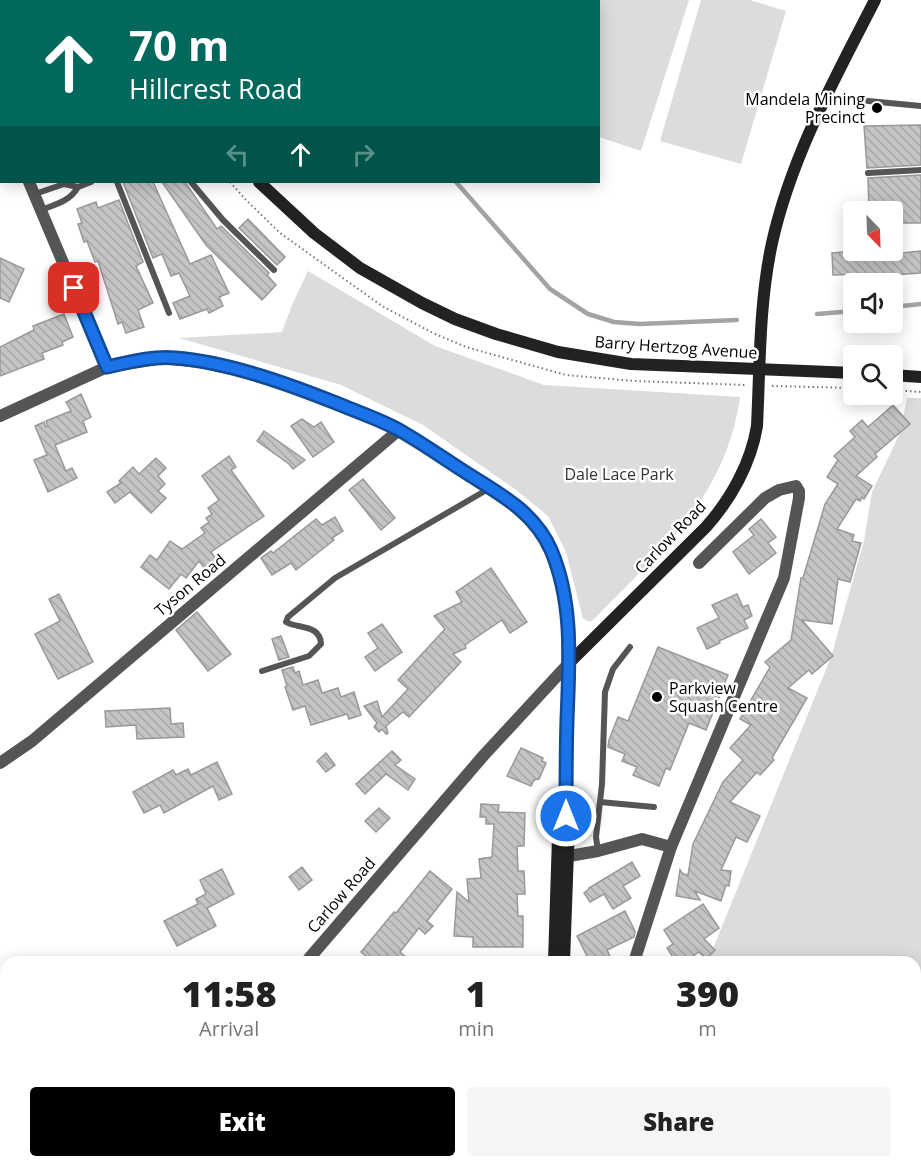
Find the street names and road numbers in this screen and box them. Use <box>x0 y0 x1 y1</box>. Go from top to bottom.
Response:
street label: Barry Hertzog Avenue <box>594 330 758 364</box>
street label: Carlow Road <box>629 496 711 578</box>
street label: Tyson Road <box>150 549 230 621</box>
street label: Carlow Road <box>302 852 380 938</box>

